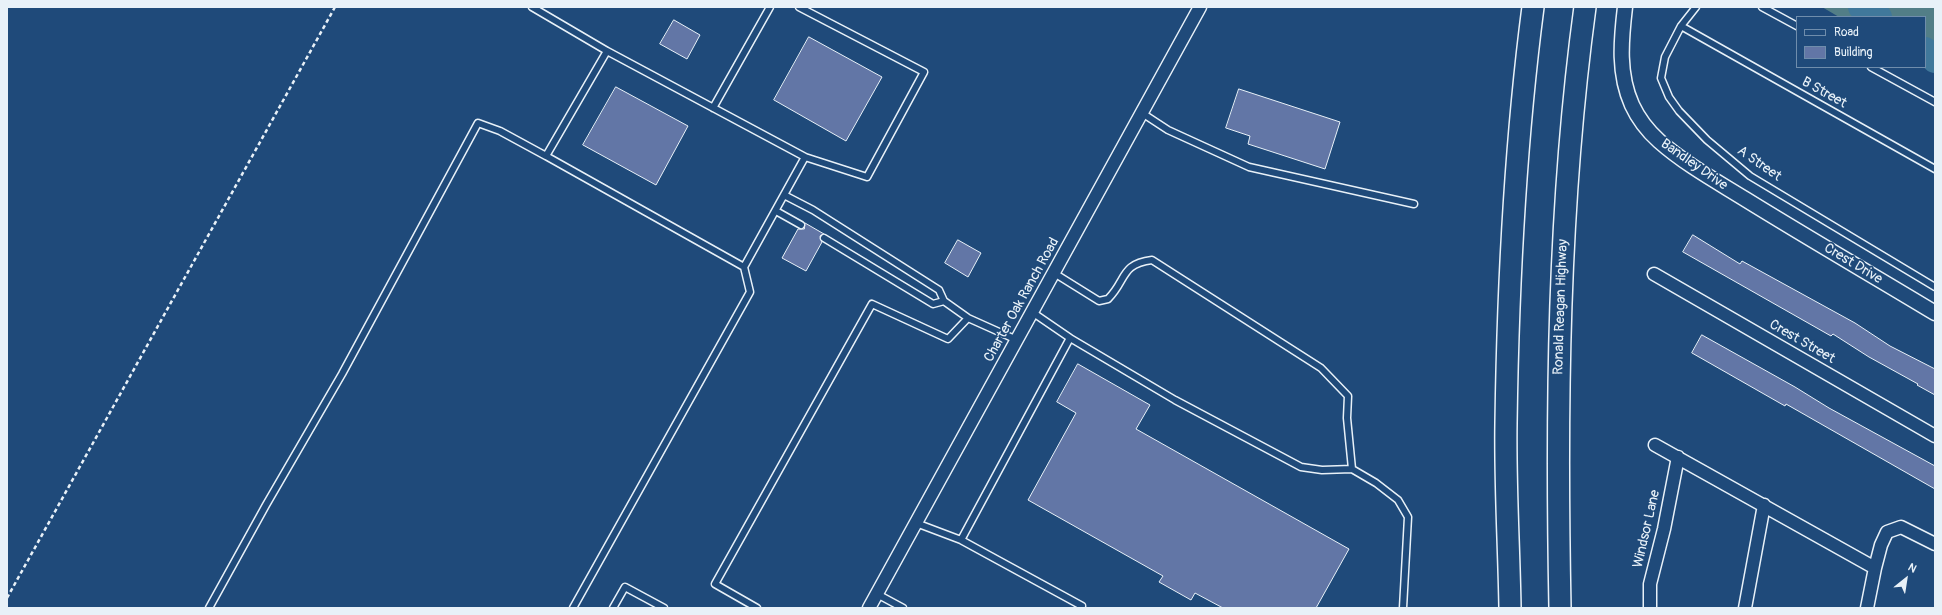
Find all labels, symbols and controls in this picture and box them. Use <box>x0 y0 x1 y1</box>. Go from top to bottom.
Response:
legend <box>1796 16 1926 68</box>
text: Road <box>1834 25 1859 40</box>
text: Building <box>1834 45 1873 60</box>
street label: B Street <box>1799 74 1849 112</box>
street label: Bandley Drive <box>1657 136 1731 194</box>
street label: A Street <box>1734 143 1784 185</box>
street label: Charter Oak Ranch Road <box>981 235 1063 365</box>
street label: Ronald Reagan Highway <box>1550 239 1572 375</box>
street label: Crest Drive <box>1821 240 1885 288</box>
street label: Crest Street <box>1766 316 1838 368</box>
street label: Windsor Lane <box>1630 488 1664 570</box>
north arrow <box>1886 559 1926 599</box>
text: N <box>1906 561 1919 576</box>

